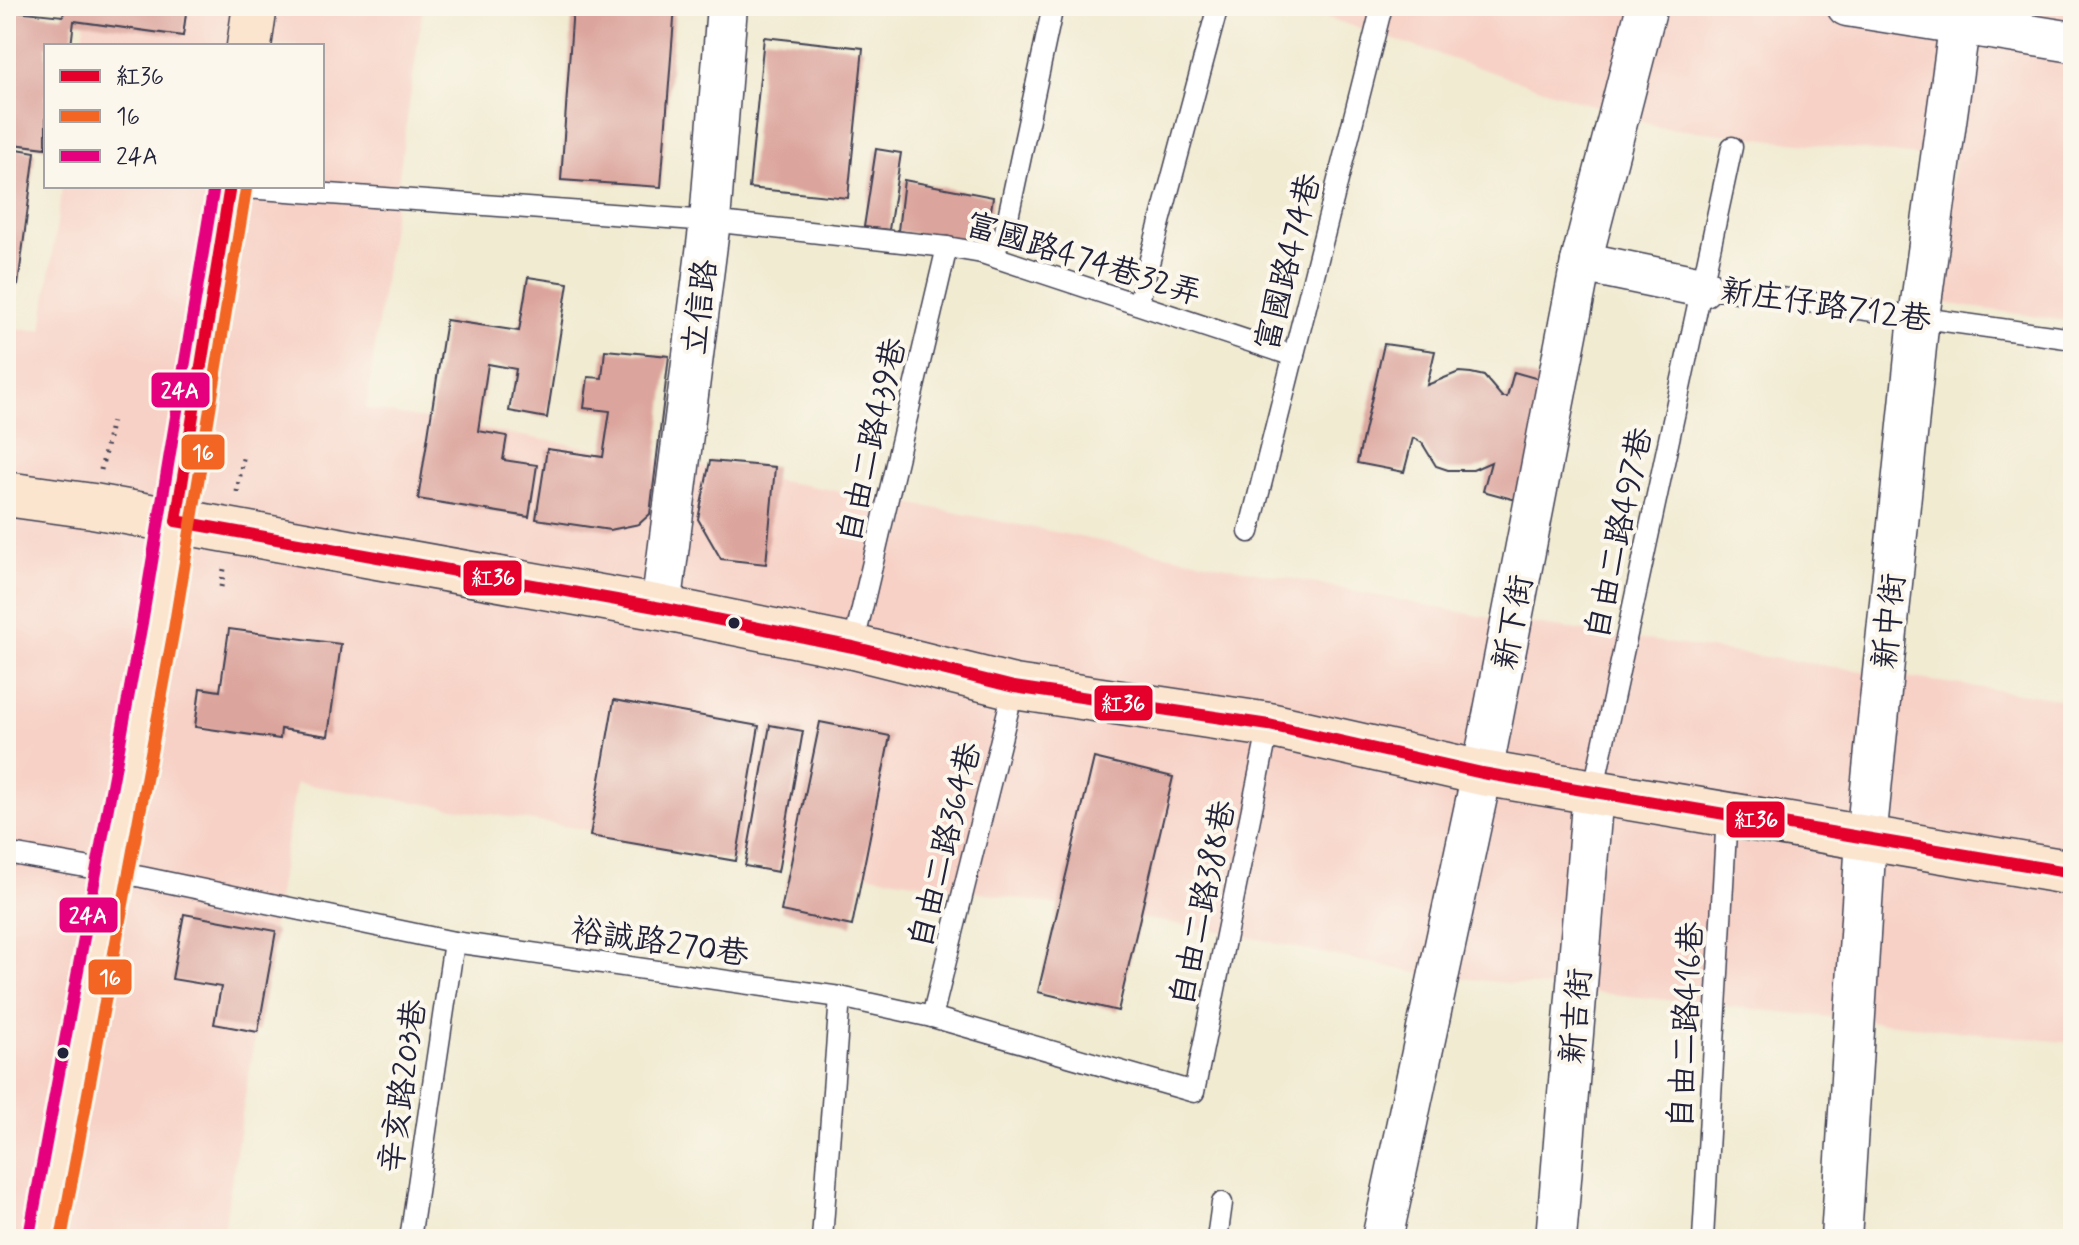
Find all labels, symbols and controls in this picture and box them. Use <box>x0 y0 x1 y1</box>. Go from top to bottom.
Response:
legend <box>44 44 324 188</box>
text: 紅36 <box>116 62 164 93</box>
text: 16 <box>116 102 140 133</box>
text: 24A <box>116 142 158 173</box>
street label: 富國路474巷 <box>1247 169 1331 356</box>
street label: 富國路474巷32弄 <box>960 204 1207 316</box>
street label: 立信路 <box>674 257 728 357</box>
street label: 新庄仔路712巷 <box>1718 270 1934 342</box>
street label: 自由二路439巷 <box>829 334 917 547</box>
line badge: 24A <box>150 371 211 409</box>
text: 24A <box>161 378 199 406</box>
street label: 自由二路497巷 <box>1577 424 1663 643</box>
line badge: 16 <box>180 433 226 471</box>
text: 16 <box>192 440 214 468</box>
line badge: 紅36 <box>462 559 523 597</box>
text: 紅36 <box>471 565 515 593</box>
street label: 新下街 <box>1484 571 1544 674</box>
street label: 新中街 <box>1864 571 1916 671</box>
unlabelled marker <box>726 615 742 631</box>
line badge: 紅36 <box>1093 684 1154 722</box>
text: 紅36 <box>1101 691 1145 719</box>
street label: 自由二路364巷 <box>900 738 992 953</box>
street label: 自由二路388巷 <box>1162 797 1246 1010</box>
line badge: 紅36 <box>1725 800 1786 839</box>
text: 紅36 <box>1734 807 1778 835</box>
line badge: 24A <box>58 896 119 934</box>
text: 24A <box>69 903 107 931</box>
street label: 裕誠路270巷 <box>568 910 751 976</box>
street label: 自由二路416巷 <box>1661 920 1713 1130</box>
line badge: 16 <box>87 958 133 996</box>
text: 16 <box>99 965 121 993</box>
street label: 新吉街 <box>1552 967 1602 1066</box>
street label: 辛亥路203巷 <box>371 997 437 1176</box>
unlabelled marker <box>55 1045 71 1061</box>

